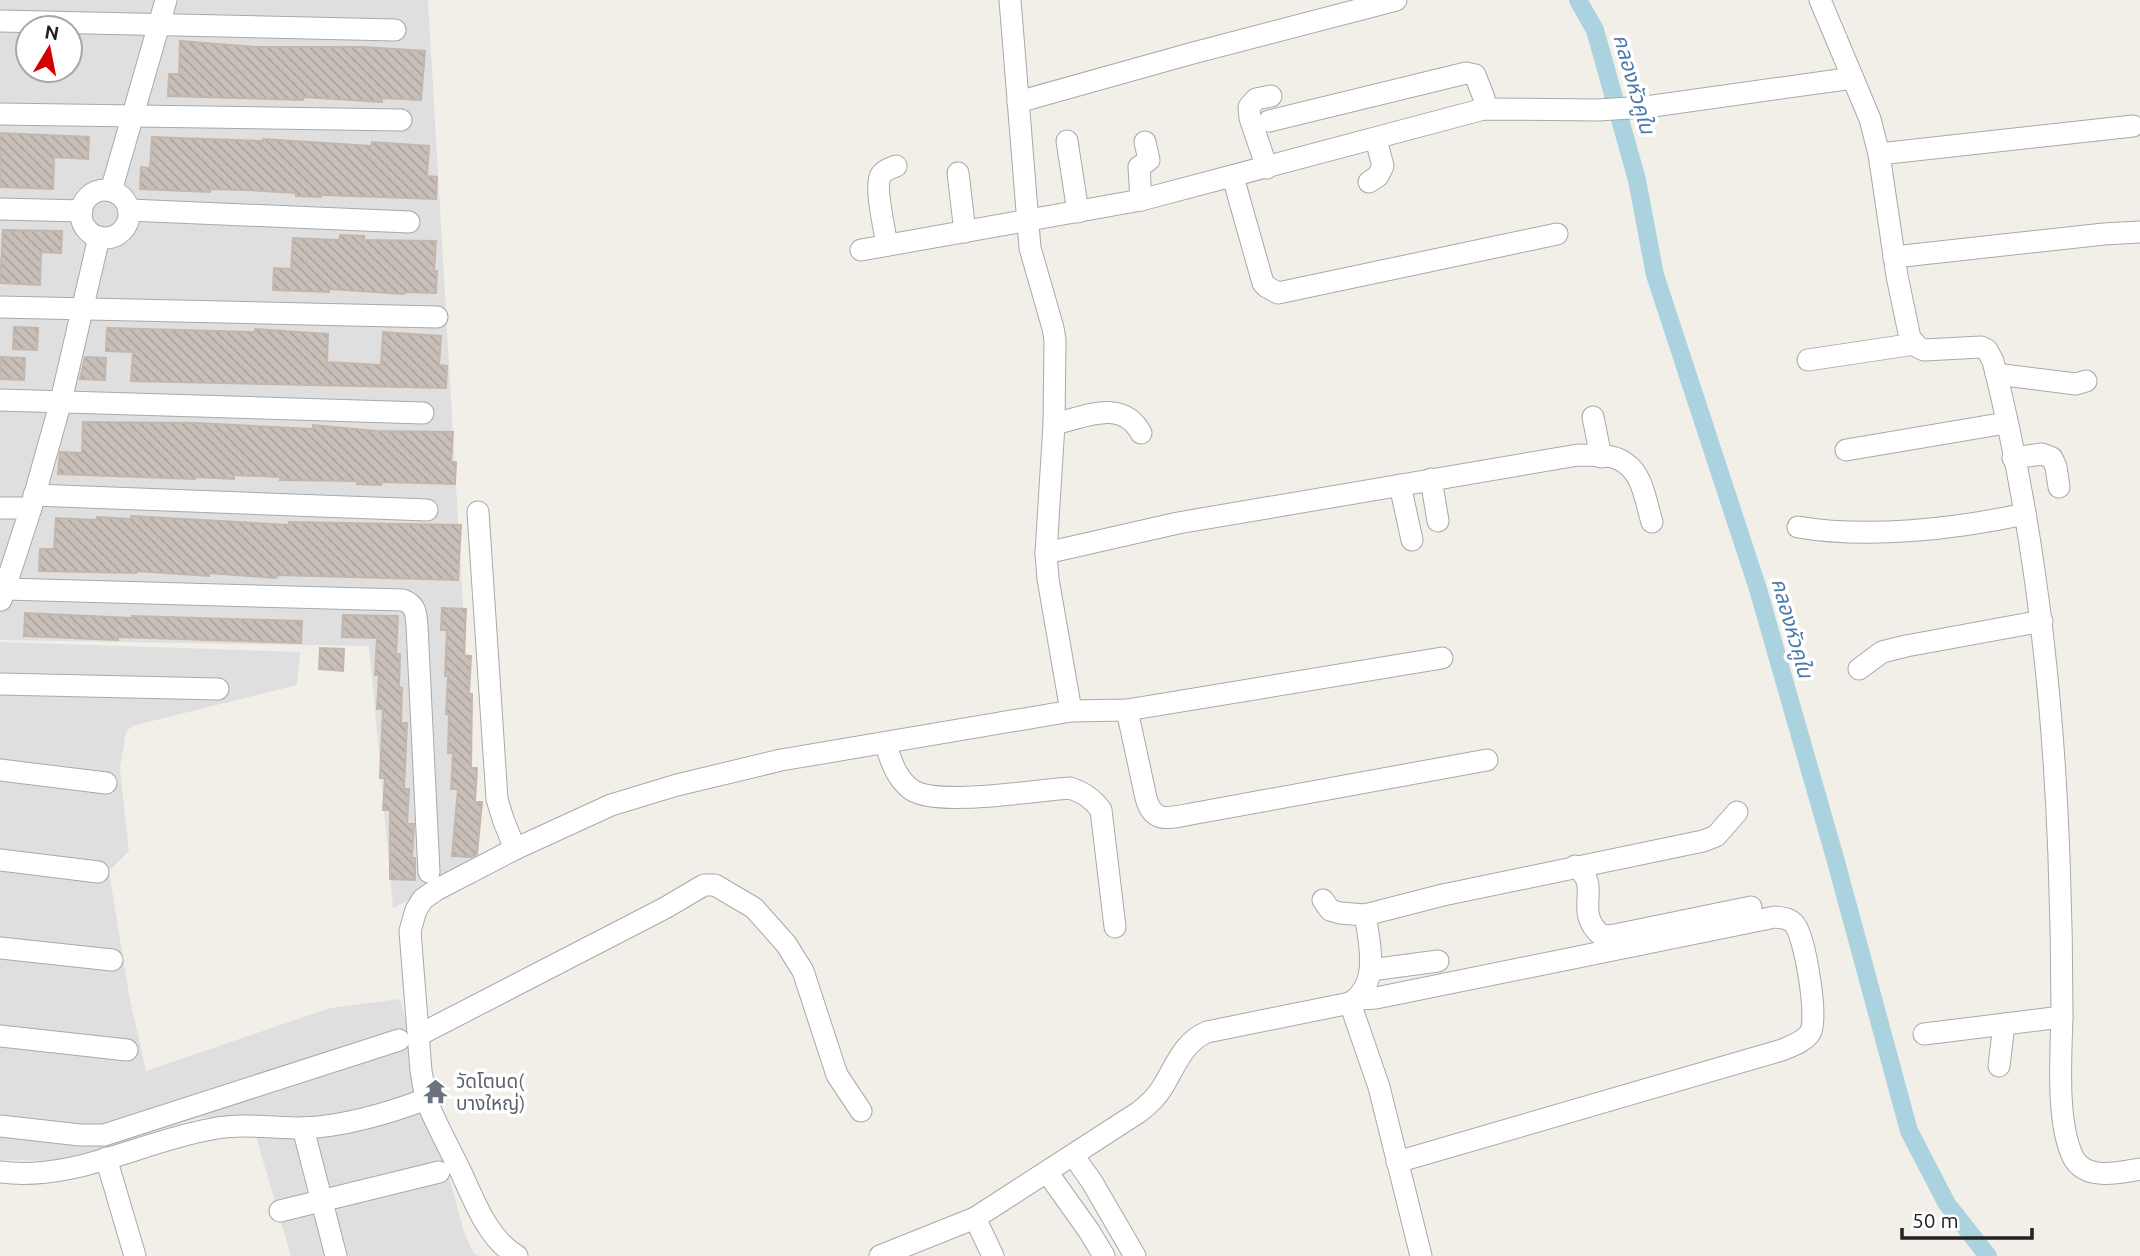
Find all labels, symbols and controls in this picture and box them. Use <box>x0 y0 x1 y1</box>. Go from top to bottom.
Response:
north arrow <box>14 14 84 84</box>
text: N <box>43 20 61 44</box>
water label: คลองหัวคูใน <box>1607 31 1661 138</box>
water label: คลองหัวคูใน <box>1765 575 1819 682</box>
place label: วัดโตนด( บางใหญ่) <box>456 1070 525 1114</box>
temple icon: วัดโตนด( บางใหญ่) <box>422 1078 450 1106</box>
scale bar <box>1902 1196 2032 1240</box>
text: 50 m <box>1912 1208 1959 1232</box>

